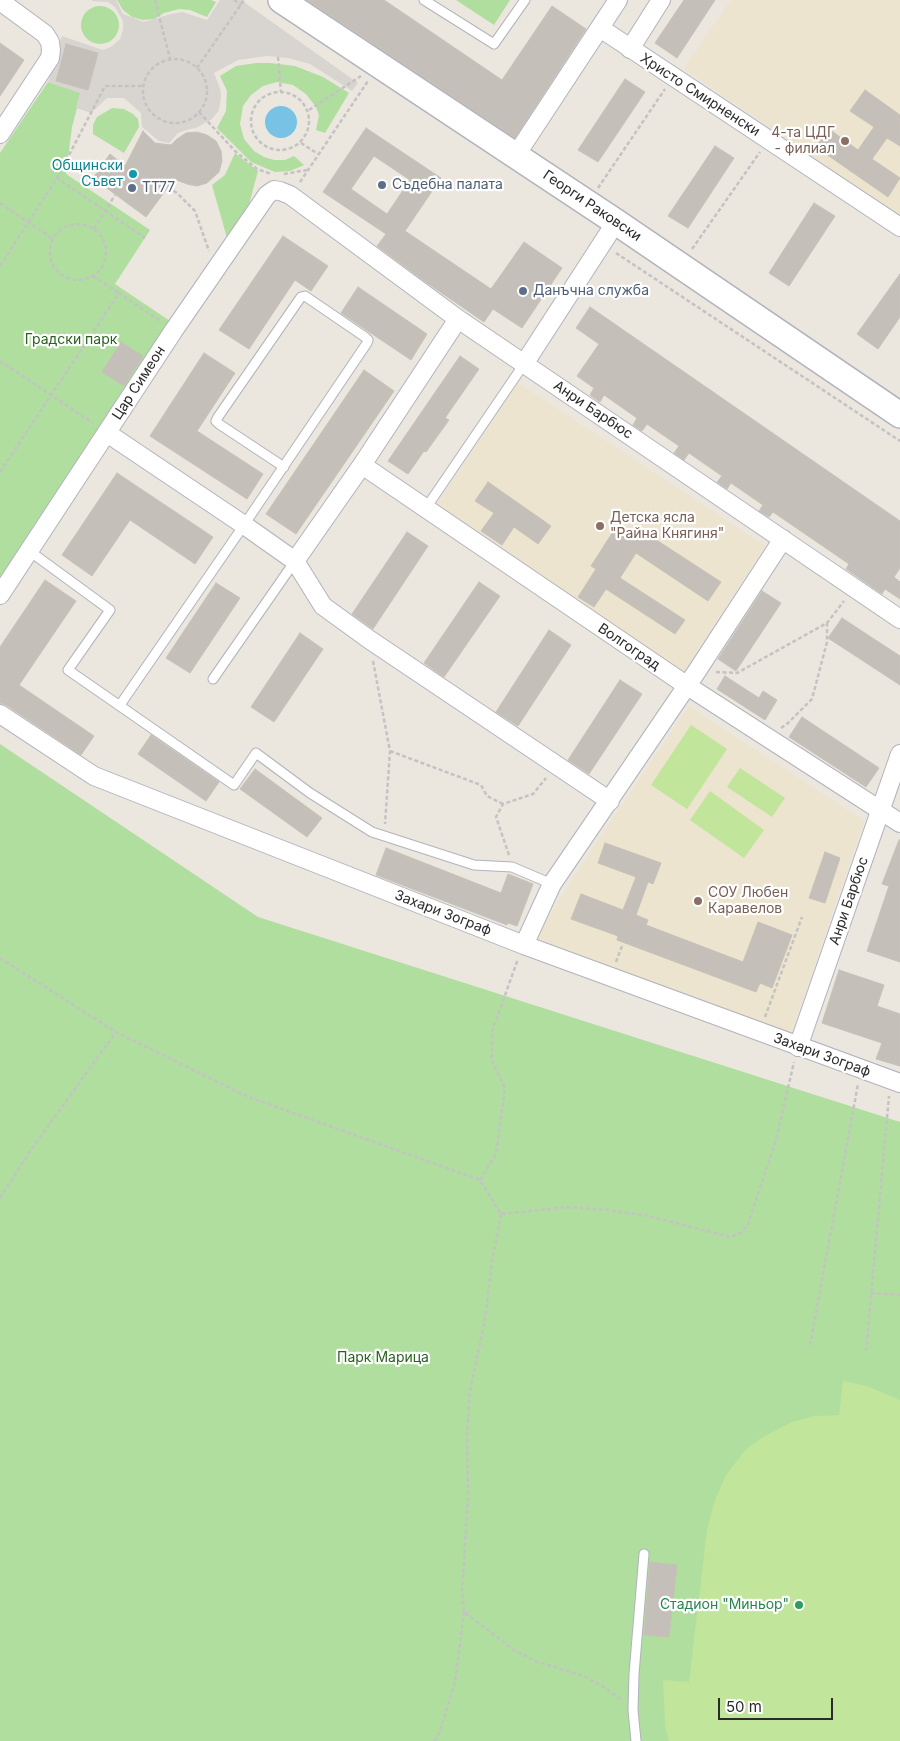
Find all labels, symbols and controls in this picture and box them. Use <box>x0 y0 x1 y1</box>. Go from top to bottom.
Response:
street label: Христо Смирненски <box>637 50 763 140</box>
place label: 4-та ЦДГ - филиал <box>771 125 835 158</box>
marker: 4-та ЦДГ - филиал <box>839 135 851 147</box>
place label: Общински Съвет <box>52 158 123 190</box>
street label: Георги Раковски <box>540 167 644 245</box>
marker: Общински Съвет <box>127 168 139 180</box>
place label: Съдебна палата <box>392 177 503 193</box>
marker: Съдебна палата <box>376 179 388 191</box>
place label: TT77 <box>142 180 175 196</box>
marker: TT77 <box>126 182 138 194</box>
place label: Данъчна служба <box>533 283 649 299</box>
marker: Данъчна служба <box>517 285 529 297</box>
park label: Градски парк <box>25 332 117 348</box>
street label: Цар Симеон <box>109 343 169 423</box>
street label: Анри Барбюс <box>550 377 636 443</box>
place label: Детска ясла "Райна Княгиня" <box>610 510 724 542</box>
marker: Детска ясла "Райна Княгиня" <box>594 520 606 532</box>
street label: Волгоград <box>595 620 663 674</box>
street label: Анри Барбюс <box>826 855 872 947</box>
place label: СОУ Любен Каравелов <box>708 885 788 918</box>
street label: Захари Зограф <box>392 887 494 939</box>
marker: СОУ Любен Каравелов <box>692 895 704 907</box>
street label: Захари Зограф <box>771 1030 873 1080</box>
park label: Парк Марица <box>337 1350 429 1366</box>
place label: Стадион "Миньор" <box>660 1597 789 1613</box>
marker: Стадион "Миньор" <box>793 1599 805 1611</box>
scale bar <box>720 1688 835 1720</box>
text: 50 m <box>726 1697 762 1716</box>

